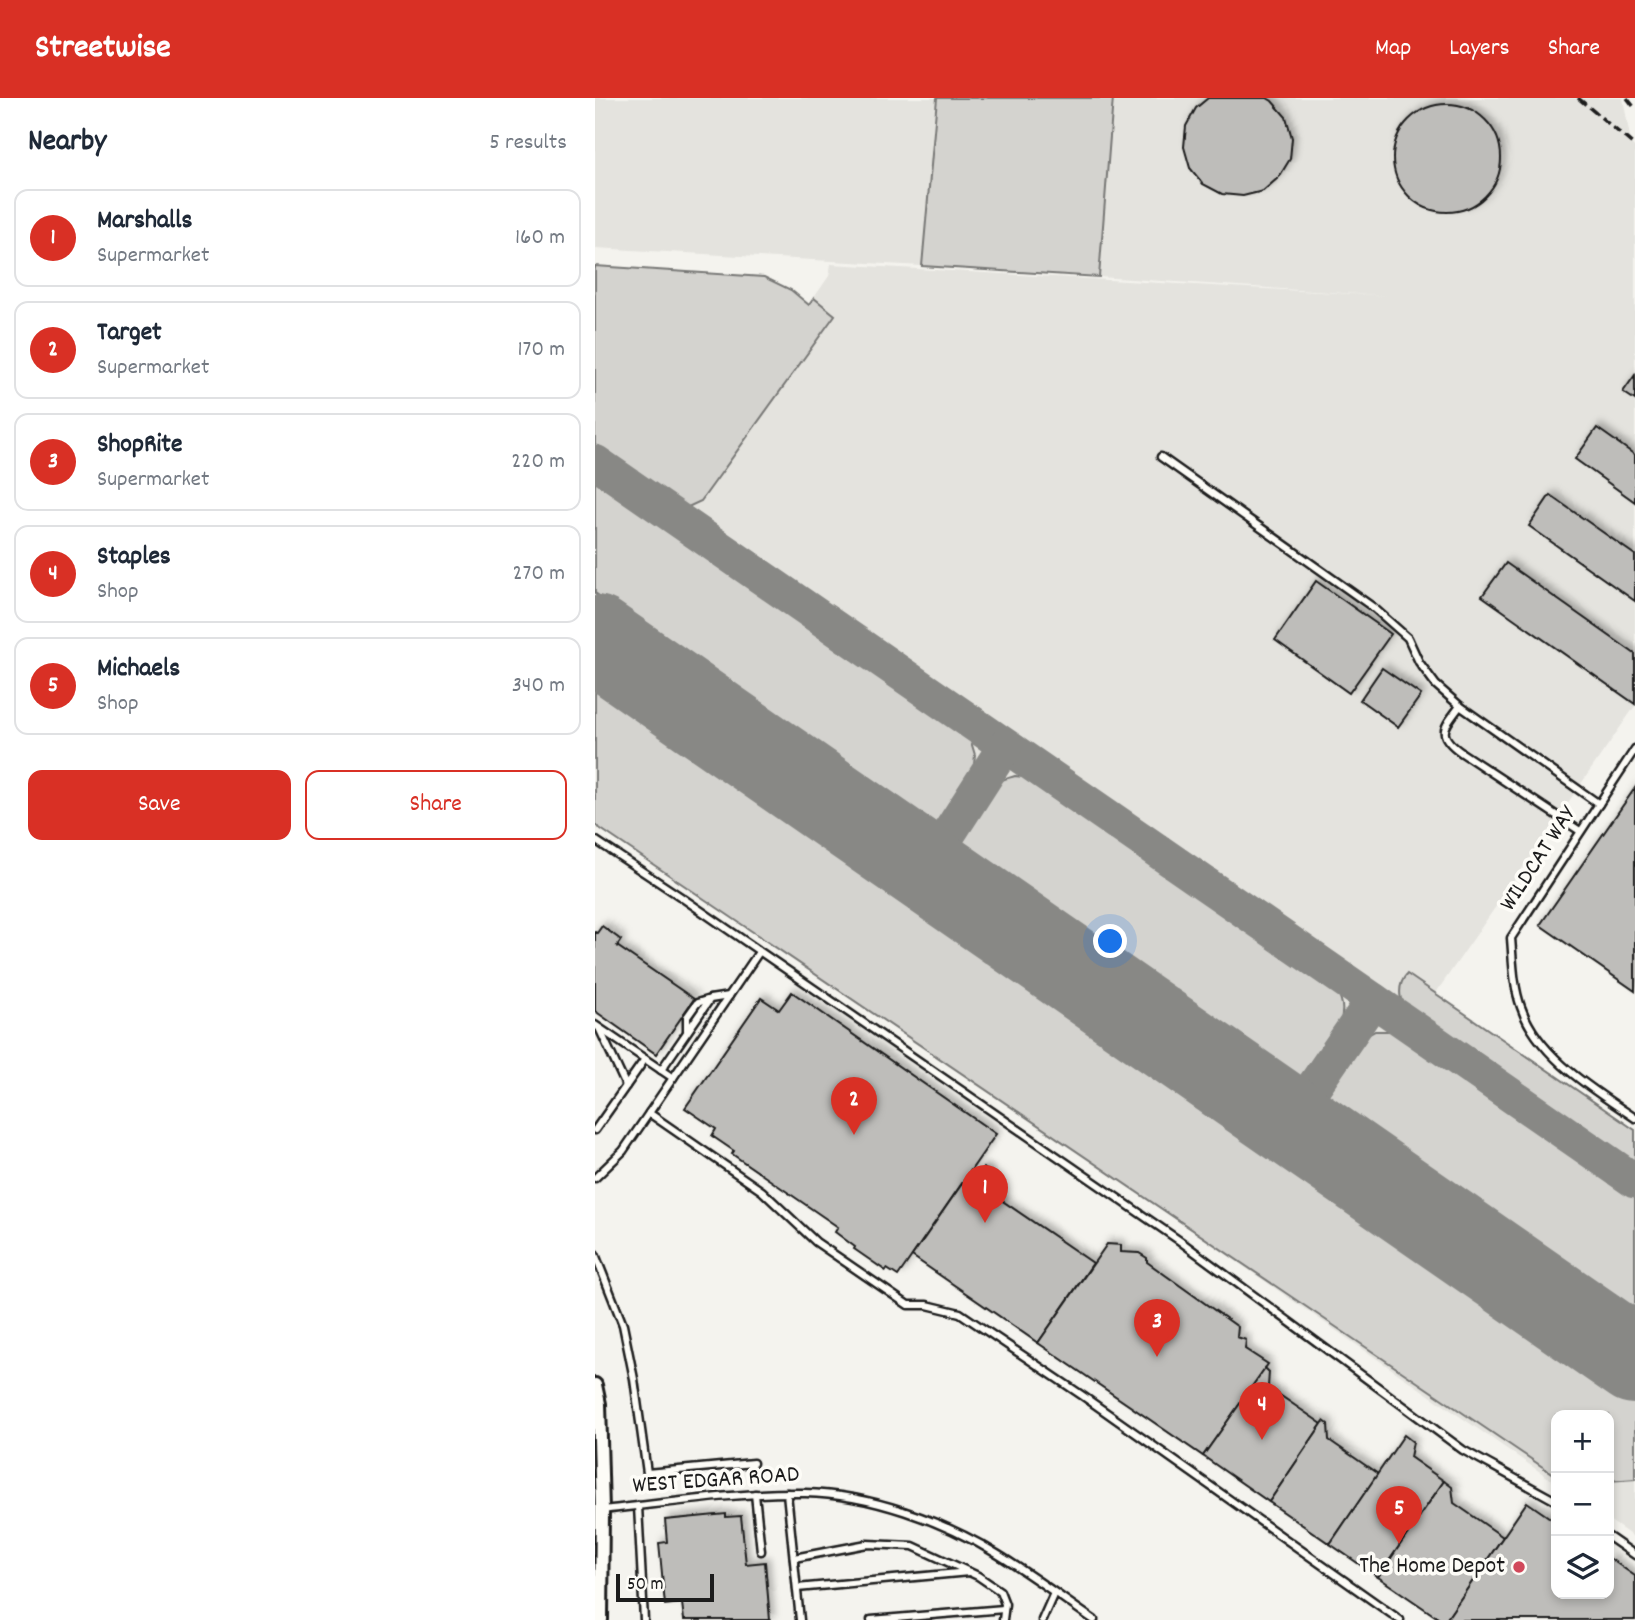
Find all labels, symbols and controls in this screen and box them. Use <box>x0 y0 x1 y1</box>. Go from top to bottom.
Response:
text: Streetwise <box>35 26 171 73</box>
text: Map <box>1375 32 1411 66</box>
text: Layers <box>1449 32 1510 66</box>
text: Share <box>1548 32 1600 66</box>
text: Nearby <box>28 122 106 165</box>
text: 5 results <box>489 127 567 160</box>
text: Marshalls <box>97 203 192 240</box>
text: 1 <box>50 222 56 255</box>
text: 160 m <box>515 222 565 255</box>
text: Supermarket <box>97 240 209 273</box>
text: Target <box>97 315 162 352</box>
text: 2 <box>48 334 58 367</box>
text: 170 m <box>518 334 565 367</box>
text: Supermarket <box>97 352 209 385</box>
text: ShopRite <box>97 427 182 464</box>
text: 3 <box>48 446 58 479</box>
text: 220 m <box>511 446 565 479</box>
text: Supermarket <box>97 464 209 497</box>
text: Staples <box>97 539 171 576</box>
text: 4 <box>48 558 58 591</box>
text: 270 m <box>513 558 565 591</box>
text: Shop <box>97 576 139 609</box>
text: Michaels <box>97 651 180 688</box>
text: 5 <box>48 670 58 703</box>
text: 340 m <box>512 670 565 703</box>
text: Shop <box>97 688 139 721</box>
button: Save <box>28 770 291 840</box>
button: Share <box>305 770 567 840</box>
street label: WILDCAT WAY <box>1492 799 1586 918</box>
your location <box>1093 924 1127 958</box>
pin: 2 <box>831 1077 877 1135</box>
pin: 1 <box>962 1165 1008 1223</box>
pin: 3 <box>1134 1299 1180 1357</box>
pin: 4 <box>1239 1382 1285 1440</box>
map controls <box>1551 1410 1614 1599</box>
button: + <box>1551 1410 1614 1473</box>
street label: WEST EDGAR ROAD <box>632 1458 800 1504</box>
button: − <box>1551 1473 1614 1536</box>
pin: 5 <box>1376 1486 1422 1544</box>
button: layers <box>1551 1536 1614 1599</box>
place label: The Home Depot <box>1359 1550 1505 1584</box>
marker: The Home Depot <box>1511 1559 1527 1575</box>
scale bar <box>616 1571 714 1603</box>
text: 50 m <box>627 1572 664 1599</box>

